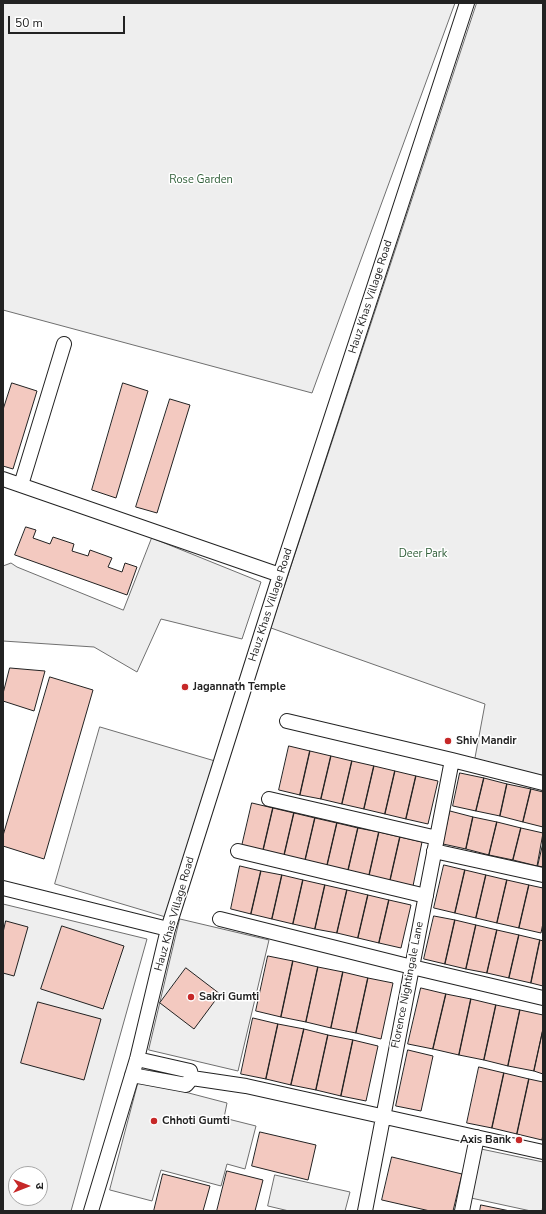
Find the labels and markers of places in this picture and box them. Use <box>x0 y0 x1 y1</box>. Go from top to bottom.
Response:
place label: Jagannath Temple <box>193 680 286 694</box>
marker: Jagannath Temple <box>180 682 190 692</box>
place label: Shiv Mandir <box>456 734 517 748</box>
marker: Shiv Mandir <box>443 736 453 746</box>
place label: Sakri Gumti <box>199 990 259 1004</box>
marker: Sakri Gumti <box>186 992 196 1002</box>
place label: Chhoti Gumti <box>162 1114 230 1128</box>
marker: Chhoti Gumti <box>149 1116 159 1126</box>
place label: Axis Bank <box>460 1133 511 1147</box>
marker: Axis Bank <box>514 1135 524 1145</box>

